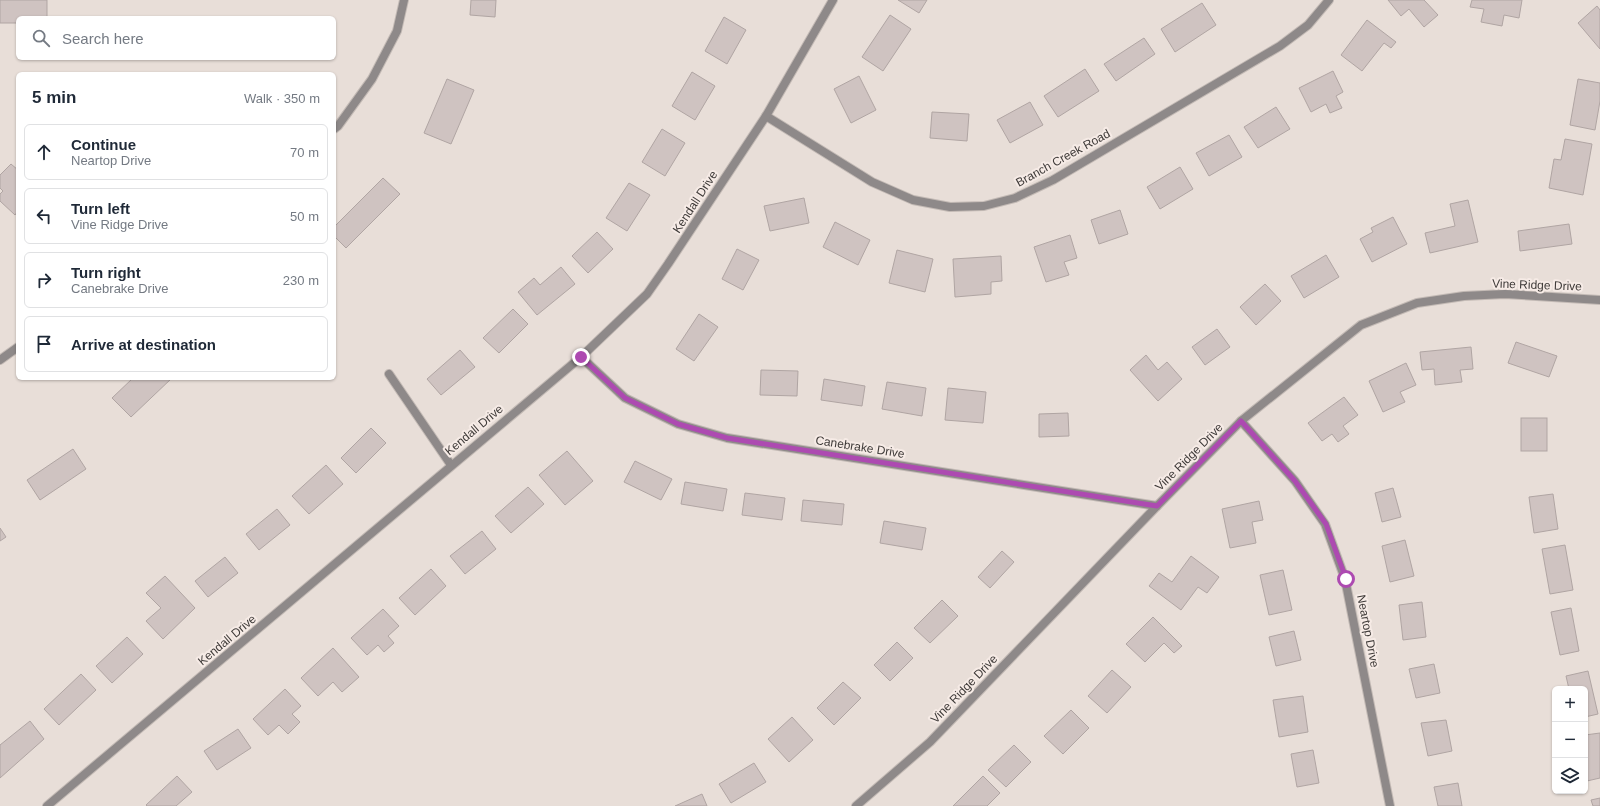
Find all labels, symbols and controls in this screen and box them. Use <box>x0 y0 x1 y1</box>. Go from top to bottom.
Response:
search box <box>16 16 336 60</box>
icon: search <box>30 27 52 49</box>
text: Search here <box>62 30 144 47</box>
text: 5 min <box>32 88 76 107</box>
text: Walk · 350 m <box>244 91 320 106</box>
street label: Branch Creek Road <box>1014 126 1112 190</box>
text: Continue <box>71 136 136 153</box>
icon: ahead <box>33 141 55 163</box>
text: 70 m <box>290 145 319 160</box>
text: Neartop Drive <box>71 153 151 168</box>
street label: Kendall Drive <box>670 168 720 236</box>
text: Turn left <box>71 200 130 217</box>
icon: left <box>33 205 55 227</box>
text: 50 m <box>290 209 319 224</box>
text: Vine Ridge Drive <box>71 217 168 232</box>
text: Turn right <box>71 264 141 281</box>
icon: right <box>33 269 55 291</box>
text: 230 m <box>283 273 319 288</box>
street label: Vine Ridge Drive <box>1492 276 1582 294</box>
text: Canebrake Drive <box>71 281 169 296</box>
icon: arrive <box>33 333 55 355</box>
text: Arrive at destination <box>71 336 216 353</box>
route end <box>572 348 590 366</box>
street label: Kendall Drive <box>442 401 506 458</box>
street label: Vine Ridge Drive <box>1152 420 1226 494</box>
street label: Canebrake Drive <box>814 433 906 461</box>
route start <box>1337 570 1355 588</box>
street label: Neartop Drive <box>1354 593 1382 669</box>
street label: Kendall Drive <box>195 611 259 668</box>
street label: Vine Ridge Drive <box>928 652 1000 726</box>
map controls <box>1552 686 1588 794</box>
button: + <box>1552 686 1588 722</box>
button: − <box>1552 722 1588 758</box>
button: layers <box>1552 758 1588 794</box>

